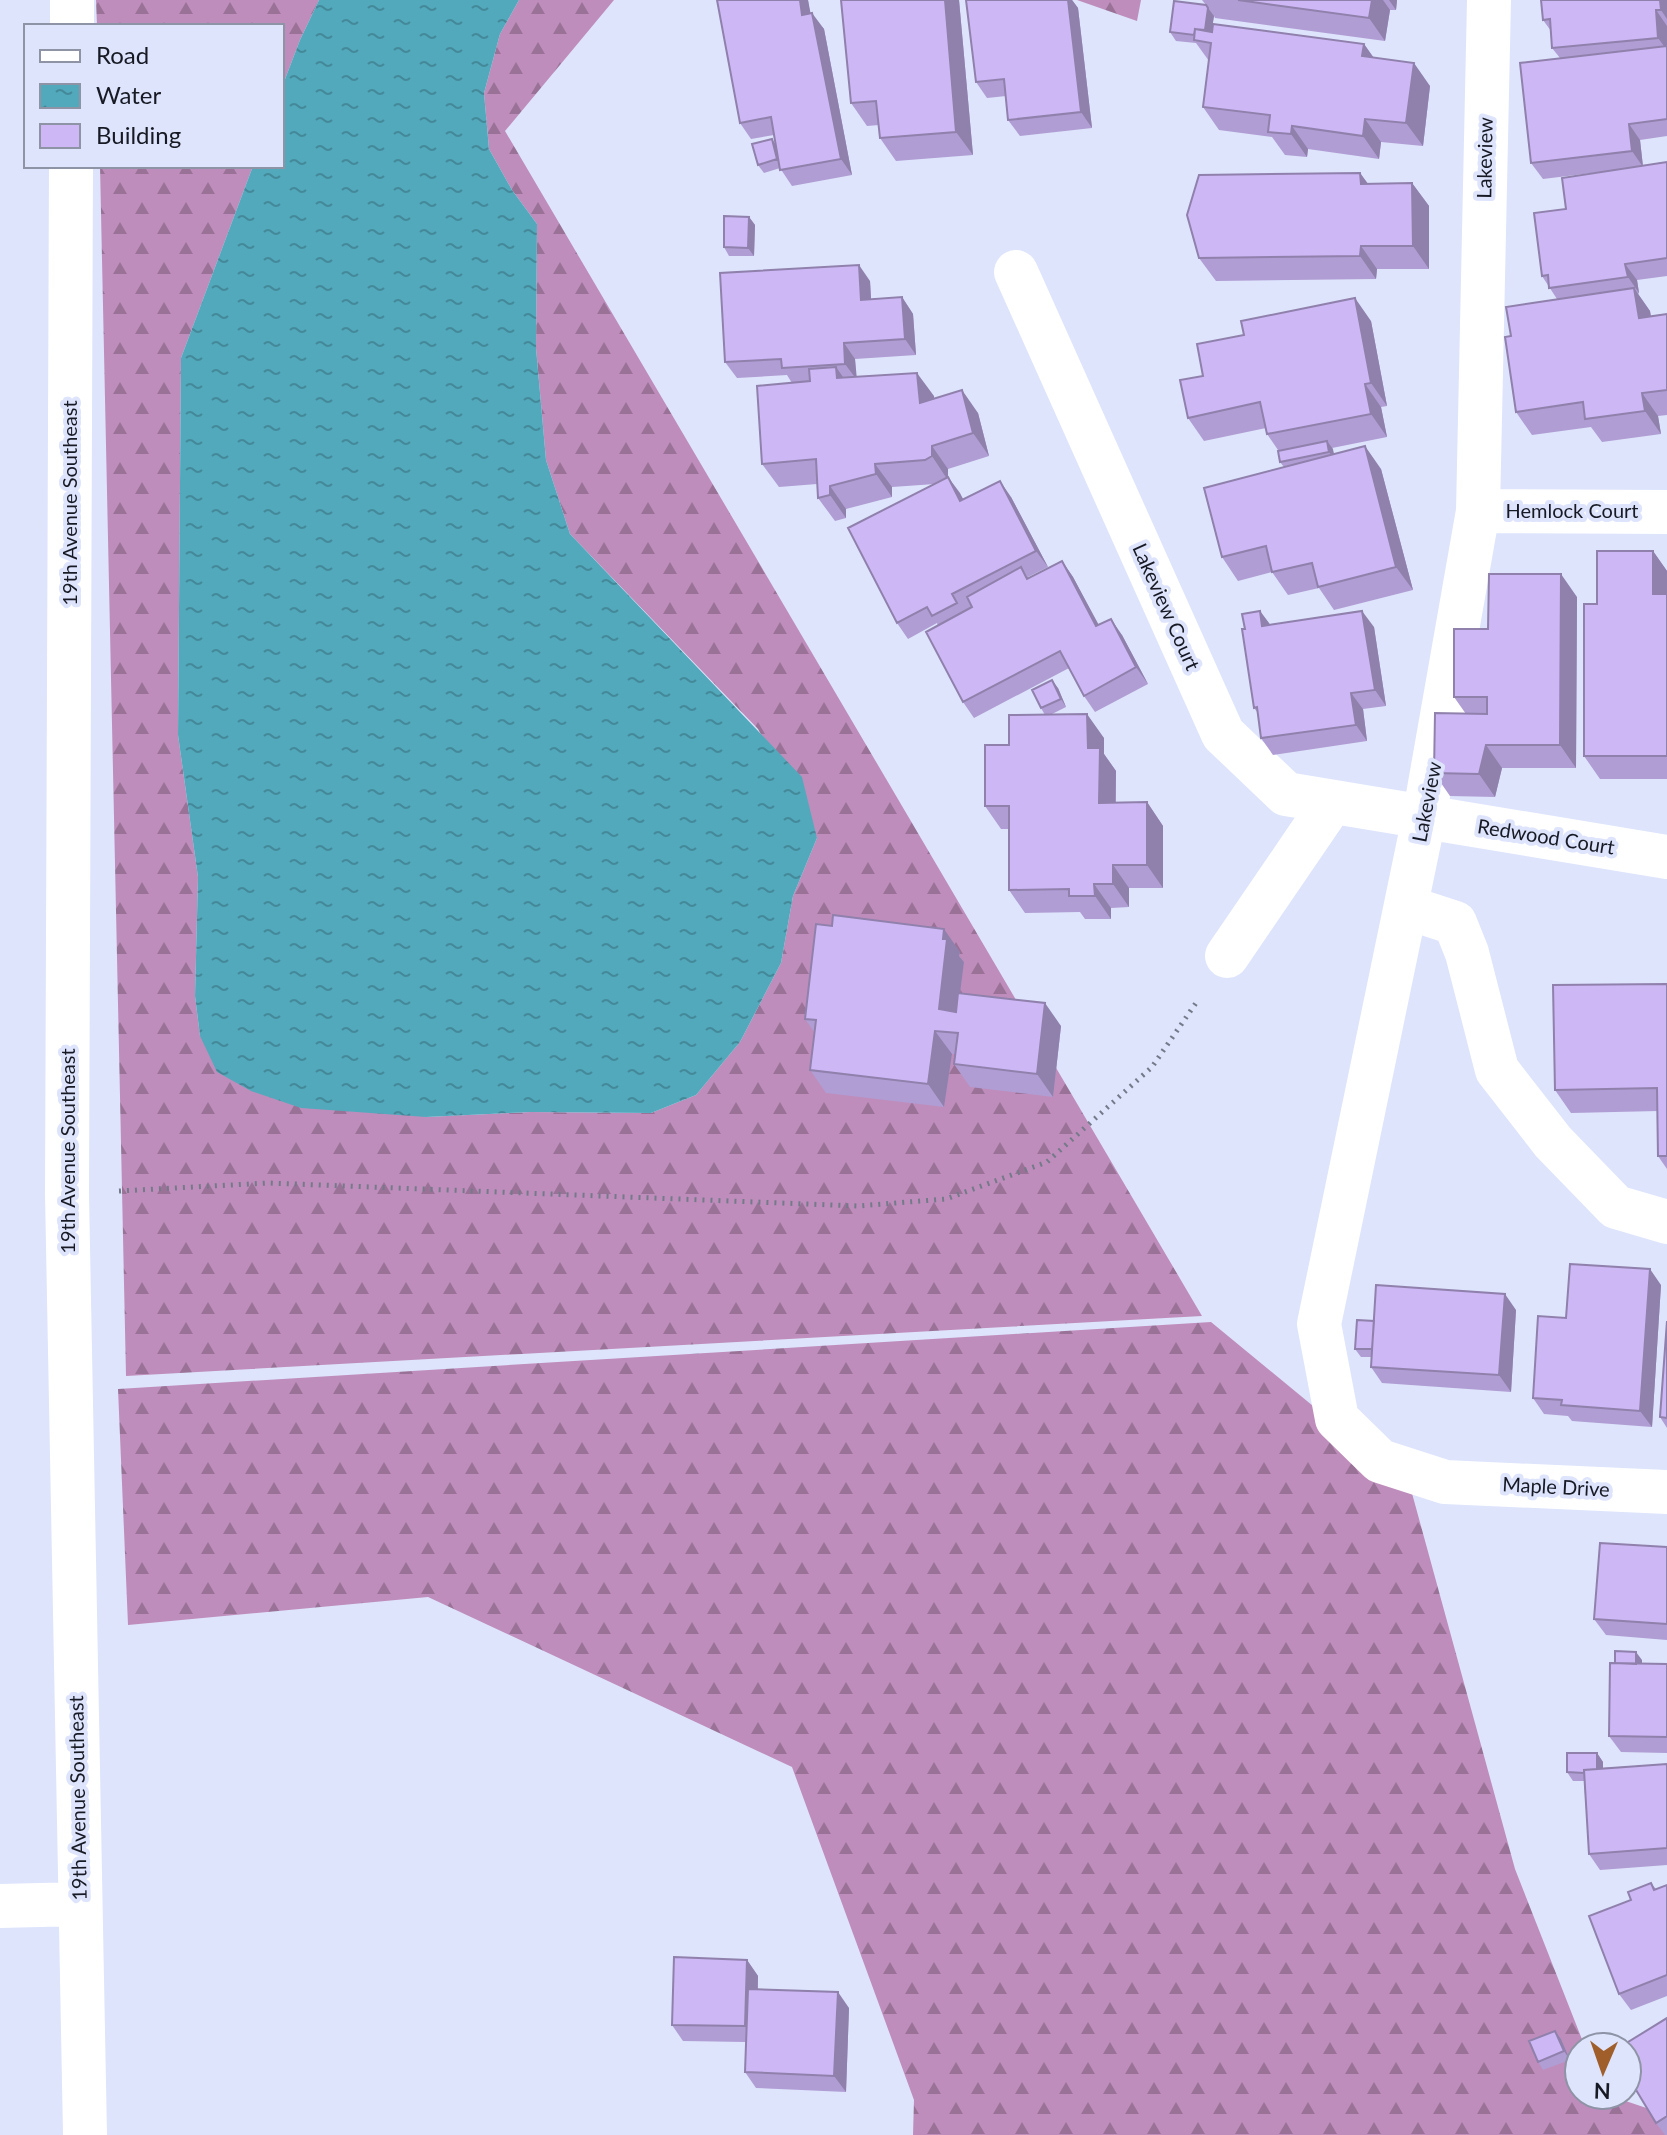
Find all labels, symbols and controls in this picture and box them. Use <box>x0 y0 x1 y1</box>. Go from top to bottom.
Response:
legend <box>24 24 284 168</box>
text: Road <box>96 40 149 69</box>
text: Water <box>96 80 161 109</box>
street label: Lakeview <box>1471 117 1497 199</box>
text: Building <box>96 120 181 149</box>
street label: 19th Avenue Southeast <box>57 400 81 606</box>
street label: Hemlock Court <box>1506 498 1638 522</box>
street label: Lakeview Court <box>1128 539 1206 674</box>
street label: Lakeview <box>1406 759 1446 844</box>
street label: Redwood Court <box>1476 813 1616 859</box>
street label: 19th Avenue Southeast <box>55 1048 79 1254</box>
street label: Maple Drive <box>1502 1471 1610 1501</box>
street label: 19th Avenue Southeast <box>63 1695 91 1901</box>
north arrow <box>1563 2031 1643 2111</box>
text: N <box>1593 2078 1611 2105</box>

